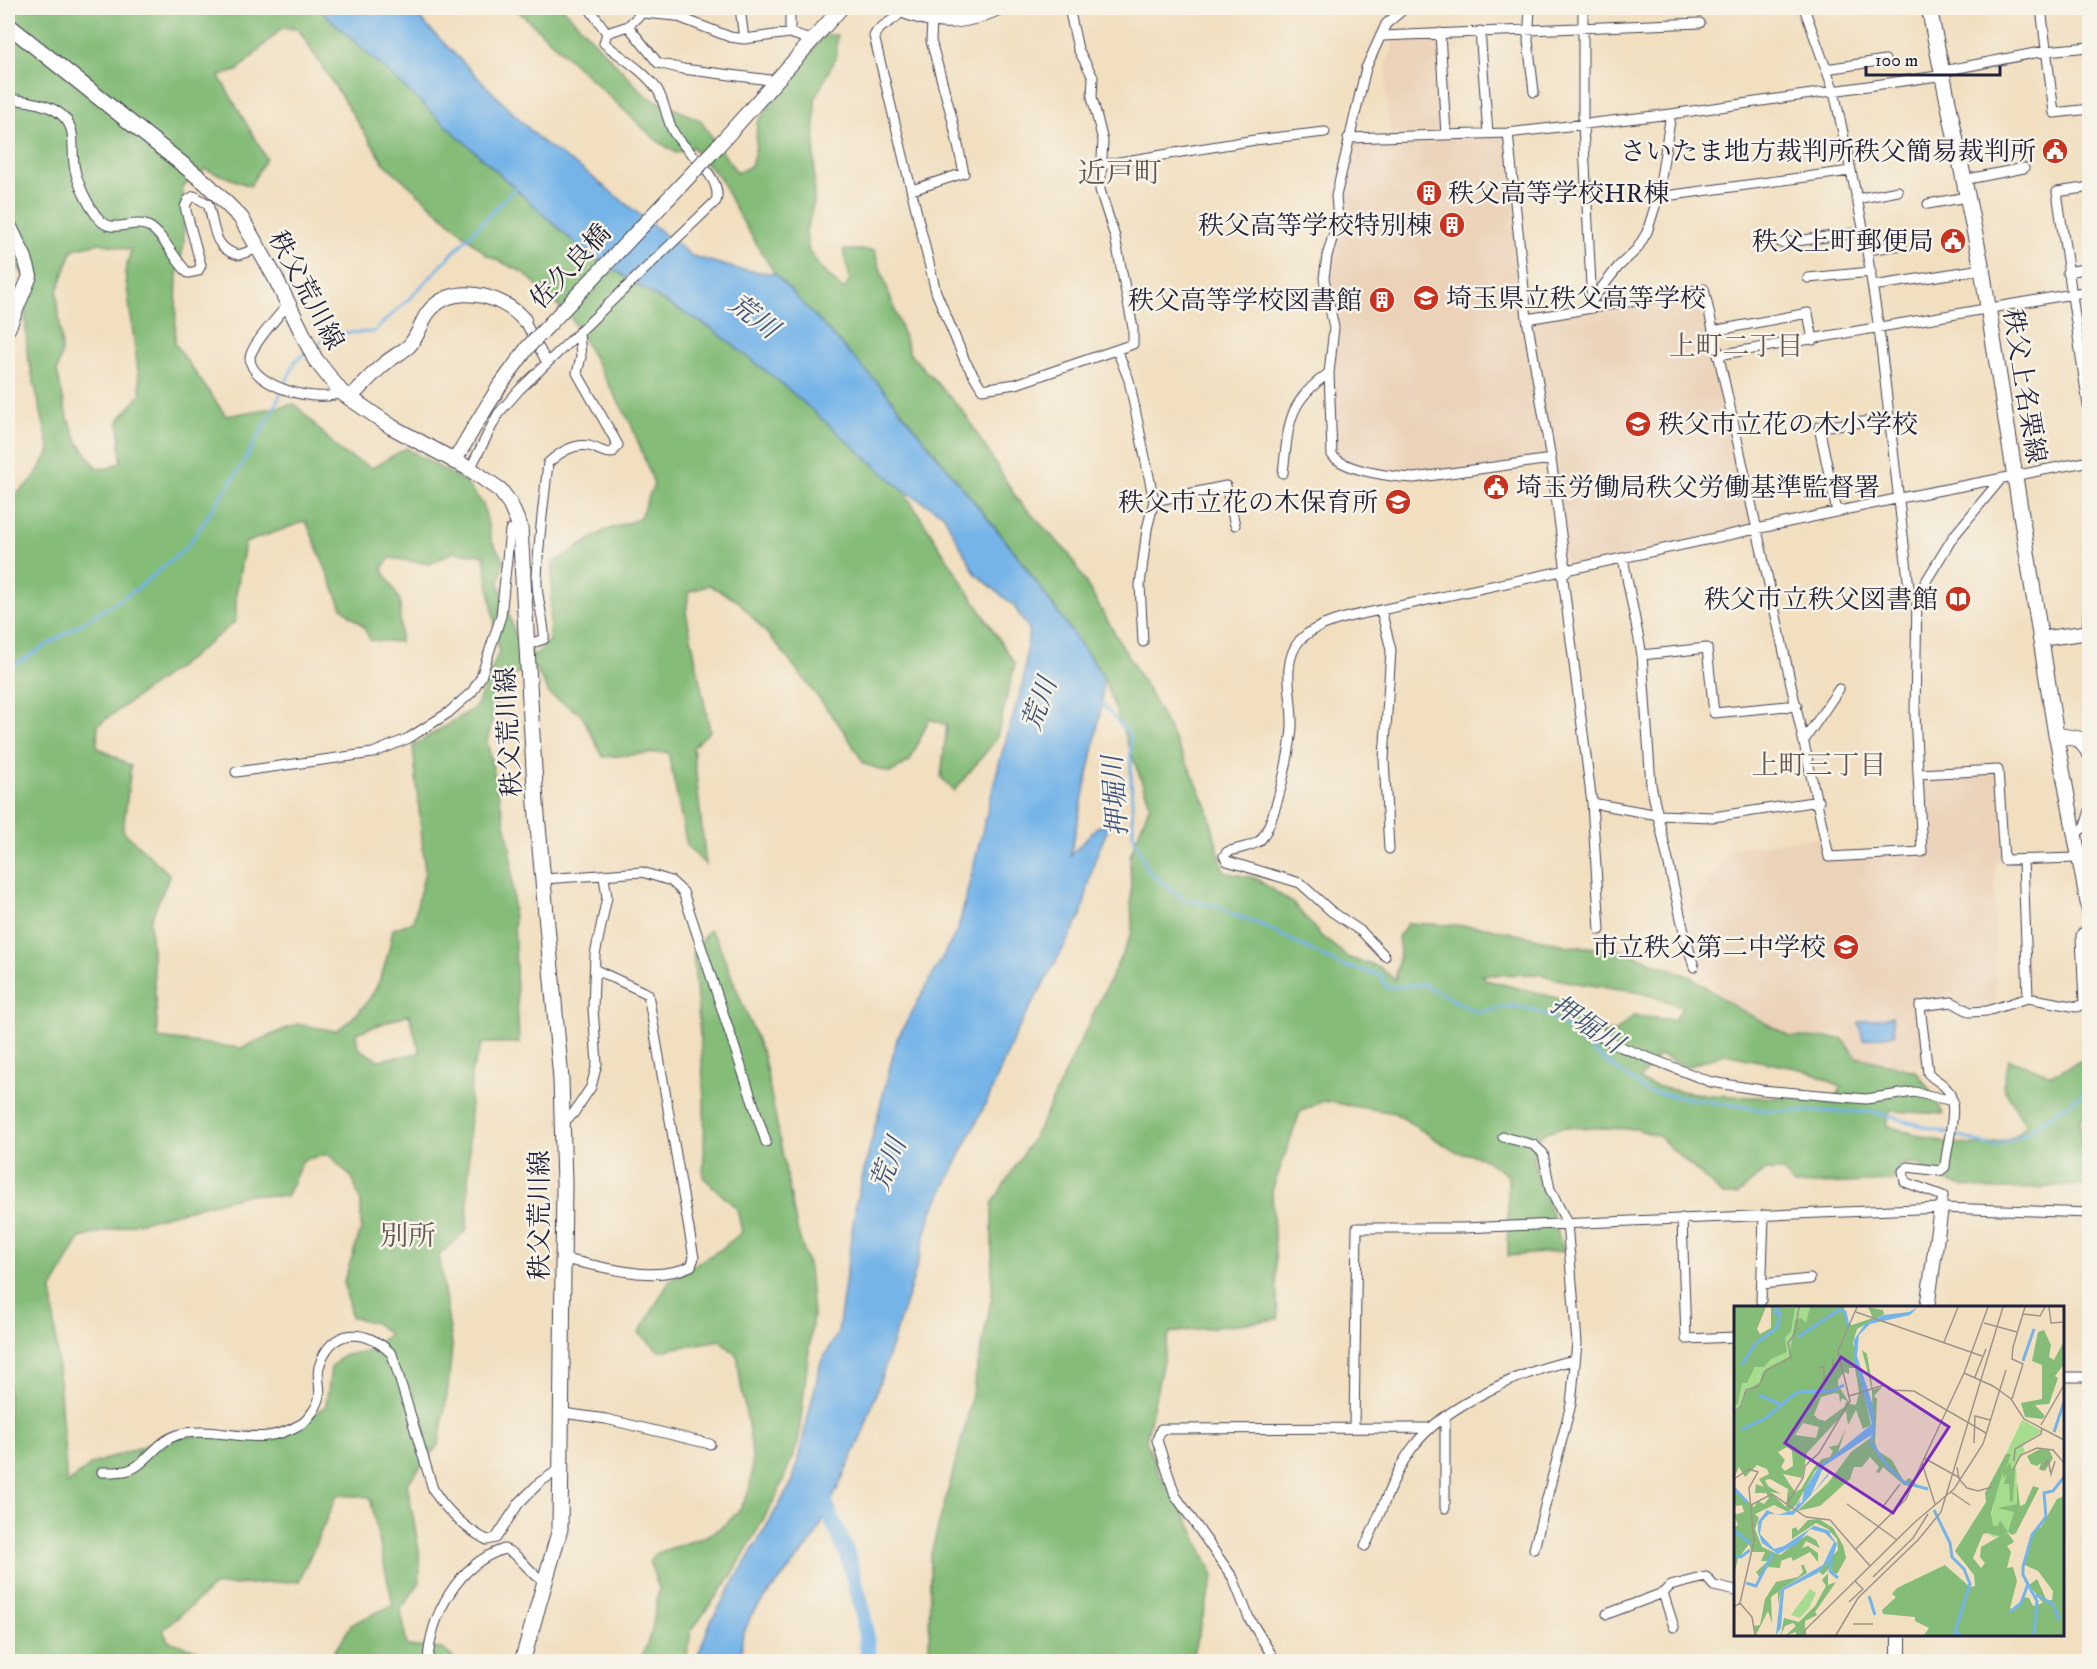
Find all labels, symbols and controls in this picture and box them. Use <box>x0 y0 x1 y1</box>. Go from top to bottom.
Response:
scale bar <box>1866 39 2000 77</box>
text: 100 m <box>1875 50 1918 72</box>
place label: さいたま地方裁判所秩父簡易裁判所 <box>1620 136 2036 169</box>
public building icon: さいたま地方裁判所秩父簡易裁判所 <box>2040 136 2070 166</box>
district label: 近戸町 <box>1078 156 1162 191</box>
building icon: 秩父高等学校HR棟 <box>1414 178 1444 208</box>
place label: 秩父高等学校HR棟 <box>1448 178 1669 211</box>
place label: 秩父高等学校特別棟 <box>1198 210 1432 243</box>
building icon: 秩父高等学校特別棟 <box>1437 210 1467 240</box>
street label: 佐久良橋 <box>524 218 619 316</box>
street label: 秩父荒川線 <box>261 226 351 356</box>
place label: 秩父上町郵便局 <box>1752 226 1934 259</box>
public building icon: 秩父上町郵便局 <box>1938 226 1968 256</box>
school or university icon: 埼玉県立秩父高等学校 <box>1411 283 1441 313</box>
place label: 埼玉県立秩父高等学校 <box>1446 283 1706 316</box>
place label: 秩父高等学校図書館 <box>1128 285 1362 318</box>
building icon: 秩父高等学校図書館 <box>1367 285 1397 315</box>
water label: 荒川 <box>722 287 788 348</box>
street label: 秩父上名栗線 <box>1995 307 2052 466</box>
district label: 上町二丁目 <box>1669 330 1804 364</box>
school or university icon: 秩父市立花の木小学校 <box>1623 409 1653 439</box>
place label: 秩父市立花の木小学校 <box>1658 409 1918 442</box>
public building icon: 埼玉労働局秩父労働基準監督署 <box>1481 472 1511 502</box>
place label: 埼玉労働局秩父労働基準監督署 <box>1516 472 1880 505</box>
place label: 秩父市立花の木保育所 <box>1118 487 1378 520</box>
school or university icon: 秩父市立花の木保育所 <box>1383 487 1413 517</box>
place label: 秩父市立秩父図書館 <box>1704 584 1938 617</box>
library icon: 秩父市立秩父図書館 <box>1943 584 1973 614</box>
street label: 秩父荒川線 <box>490 666 529 798</box>
water label: 荒川 <box>1015 670 1066 736</box>
district label: 上町三丁目 <box>1752 749 1887 783</box>
water label: 押堀川 <box>1096 751 1136 838</box>
place label: 市立秩父第二中学校 <box>1592 932 1826 965</box>
school or university icon: 市立秩父第二中学校 <box>1831 932 1861 962</box>
water label: 押堀川 <box>1543 988 1632 1063</box>
water label: 荒川 <box>863 1130 916 1196</box>
street label: 秩父荒川線 <box>524 1150 557 1280</box>
district label: 別所 <box>380 1219 436 1254</box>
inset map <box>1734 1306 2064 1636</box>

